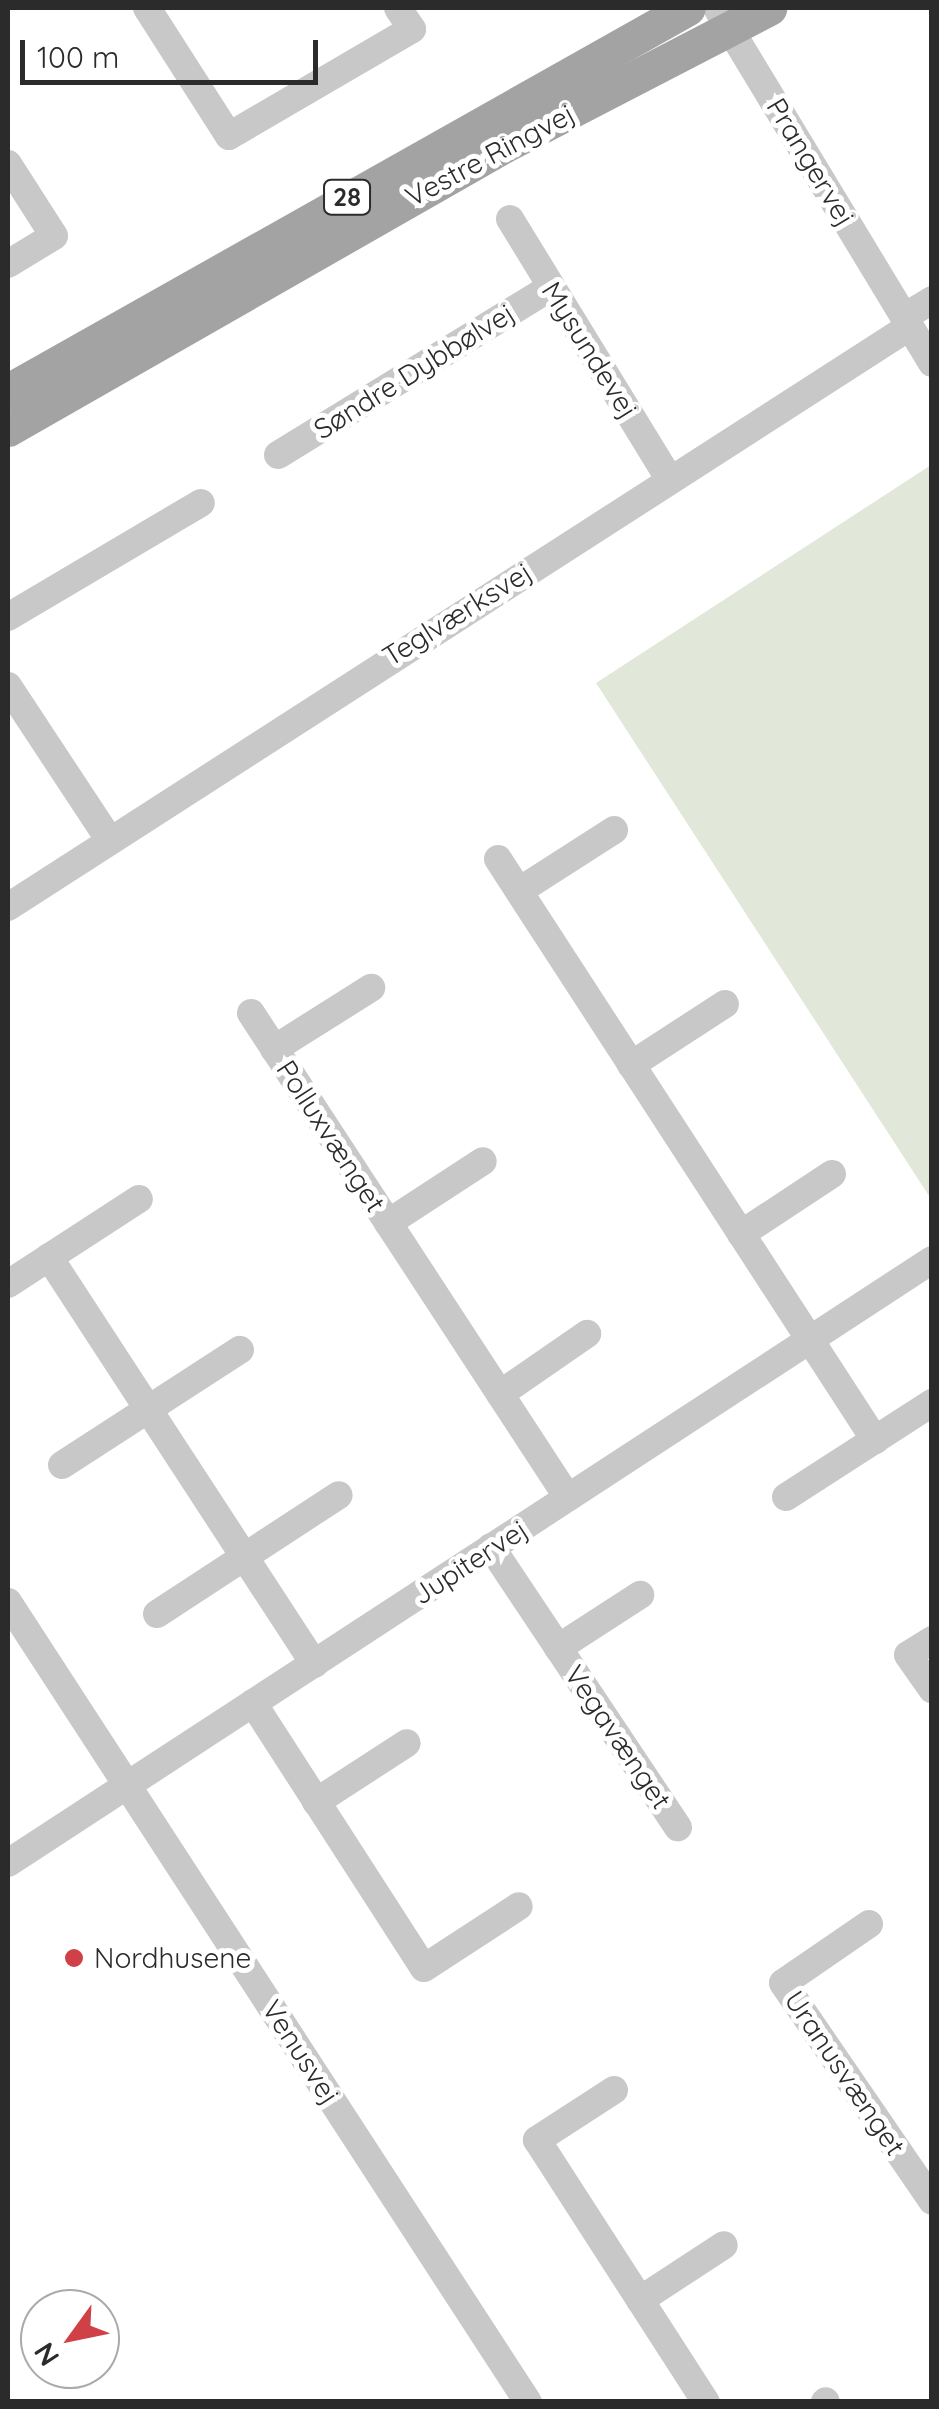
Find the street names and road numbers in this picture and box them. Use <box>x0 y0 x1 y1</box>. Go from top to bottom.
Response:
street label: Prangervej <box>760 92 862 232</box>
street label: Vestre Ringvej <box>400 96 580 214</box>
road number: 28 <box>322 177 372 217</box>
street label: Mysundevej <box>535 275 645 425</box>
street label: Søndre Dybbølvej <box>308 296 520 446</box>
street label: Teglværksvej <box>376 555 538 673</box>
street label: Polluxvænget <box>270 1054 392 1218</box>
street label: Jupitervej <box>406 1512 534 1612</box>
street label: Vegavænget <box>558 1659 678 1815</box>
street label: Uranusvænget <box>778 1984 912 2162</box>
street label: Venusvej <box>255 1994 347 2110</box>

